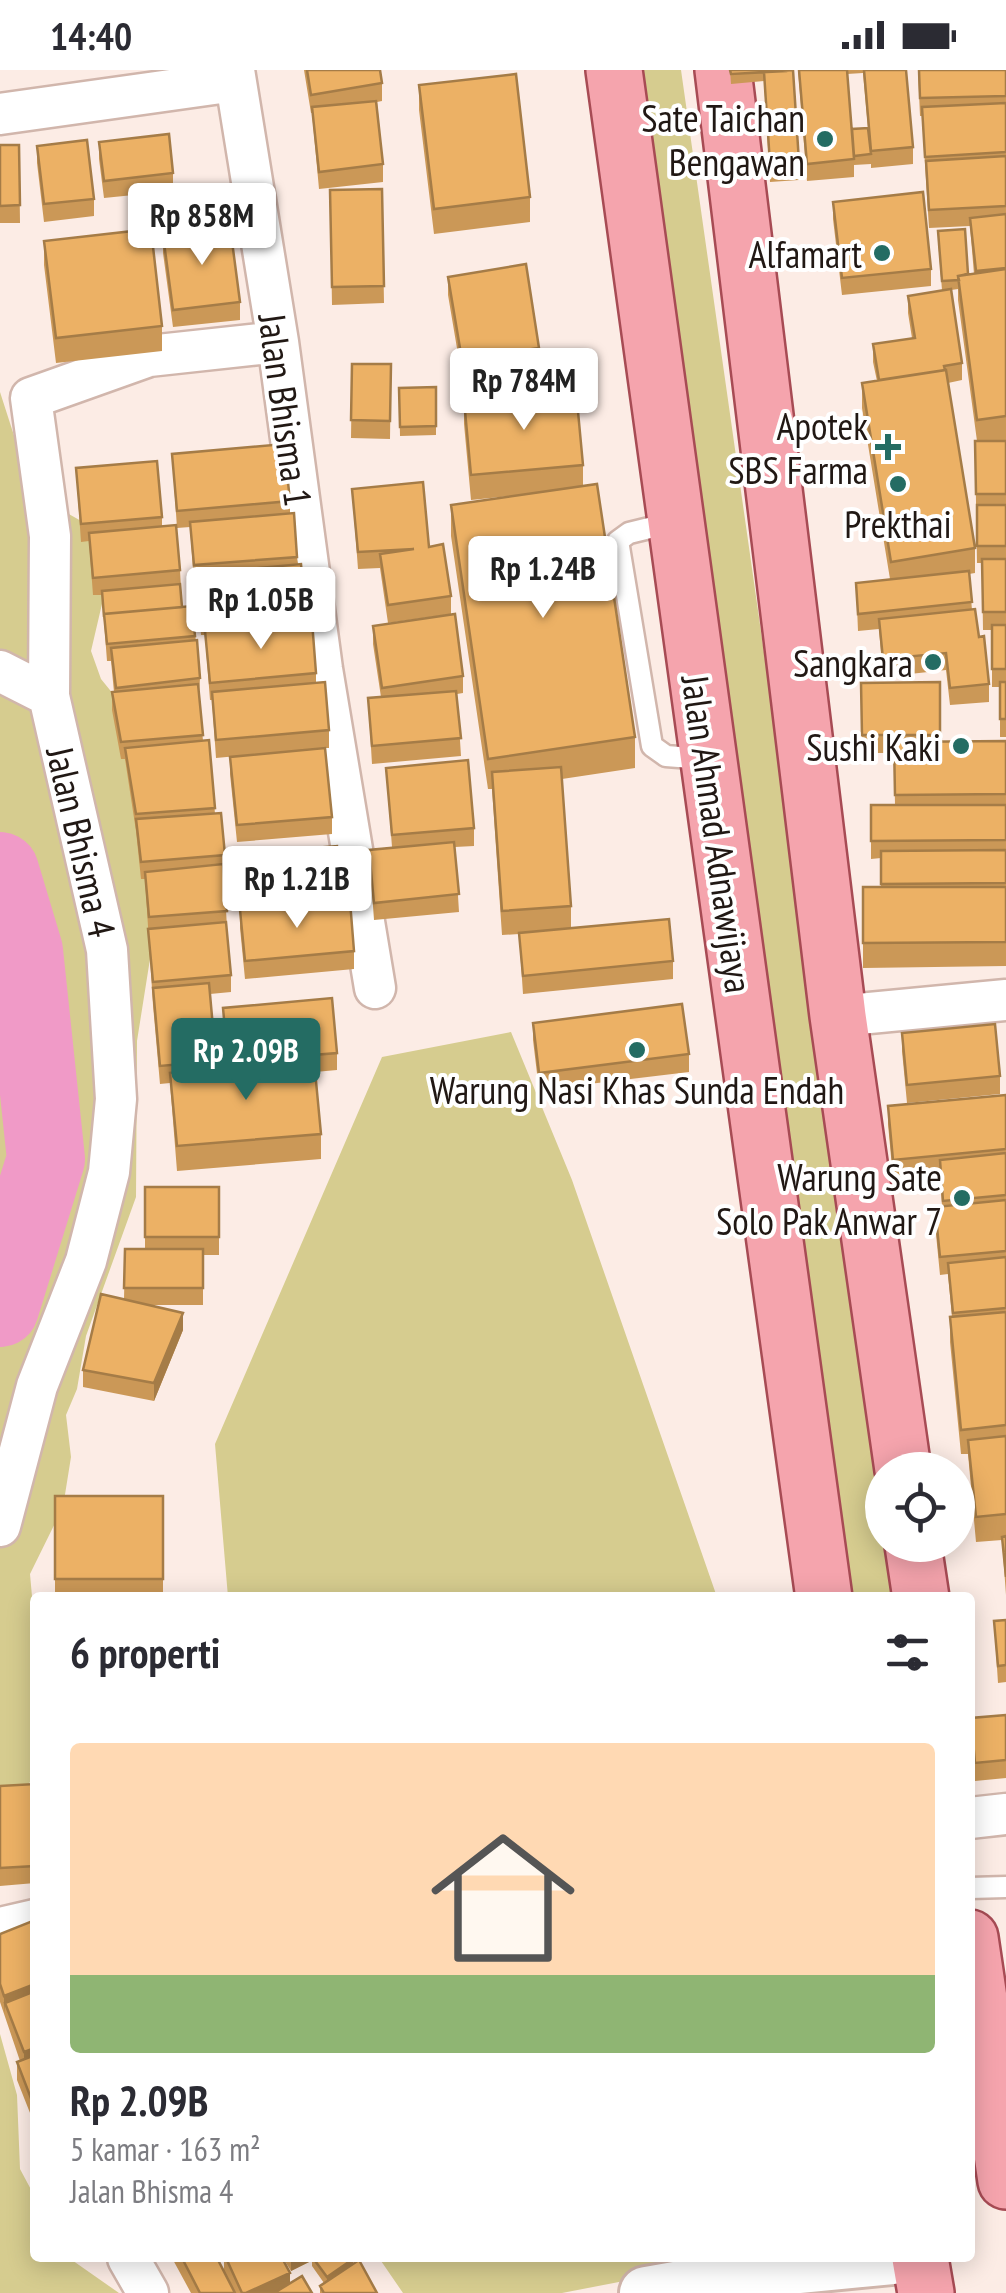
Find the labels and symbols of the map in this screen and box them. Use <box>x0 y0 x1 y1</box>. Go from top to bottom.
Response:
place label: Sate Taichan Bengawan <box>641 93 805 186</box>
marker: Sate Taichan Bengawan <box>814 128 836 150</box>
pin: Rp 858M <box>110 183 294 268</box>
place label: Alfamart <box>748 229 863 278</box>
marker: Alfamart <box>871 242 893 264</box>
street label: Jalan Bhisma 1 <box>248 310 324 509</box>
pin: Rp 784M <box>432 348 616 433</box>
place label: Apotek SBS Farma <box>728 401 868 494</box>
marker: Apotek SBS Farma <box>877 436 899 458</box>
marker: Prekthai <box>887 473 909 495</box>
place label: Prekthai <box>844 499 952 548</box>
pin: Rp 1.24B <box>440 536 646 621</box>
pin: Rp 1.05B <box>158 567 364 652</box>
place label: Sangkara <box>793 638 913 687</box>
marker: Sangkara <box>922 651 944 673</box>
street label: Jalan Ahmad Adnawijaya <box>671 671 765 996</box>
place label: Sushi Kaki <box>806 722 941 771</box>
marker: Sushi Kaki <box>950 735 972 757</box>
street label: Jalan Bhisma 4 <box>36 741 128 942</box>
pin: Rp 1.21B <box>194 846 400 931</box>
pin: Rp 2.09B <box>143 1018 349 1103</box>
marker: Warung Nasi Khas Sunda Endah <box>626 1039 648 1061</box>
place label: Warung Nasi Khas Sunda Endah <box>430 1065 844 1114</box>
place label: Warung Sate Solo Pak Anwar 7 <box>716 1152 942 1245</box>
marker: Warung Sate Solo Pak Anwar 7 <box>951 1187 973 1209</box>

